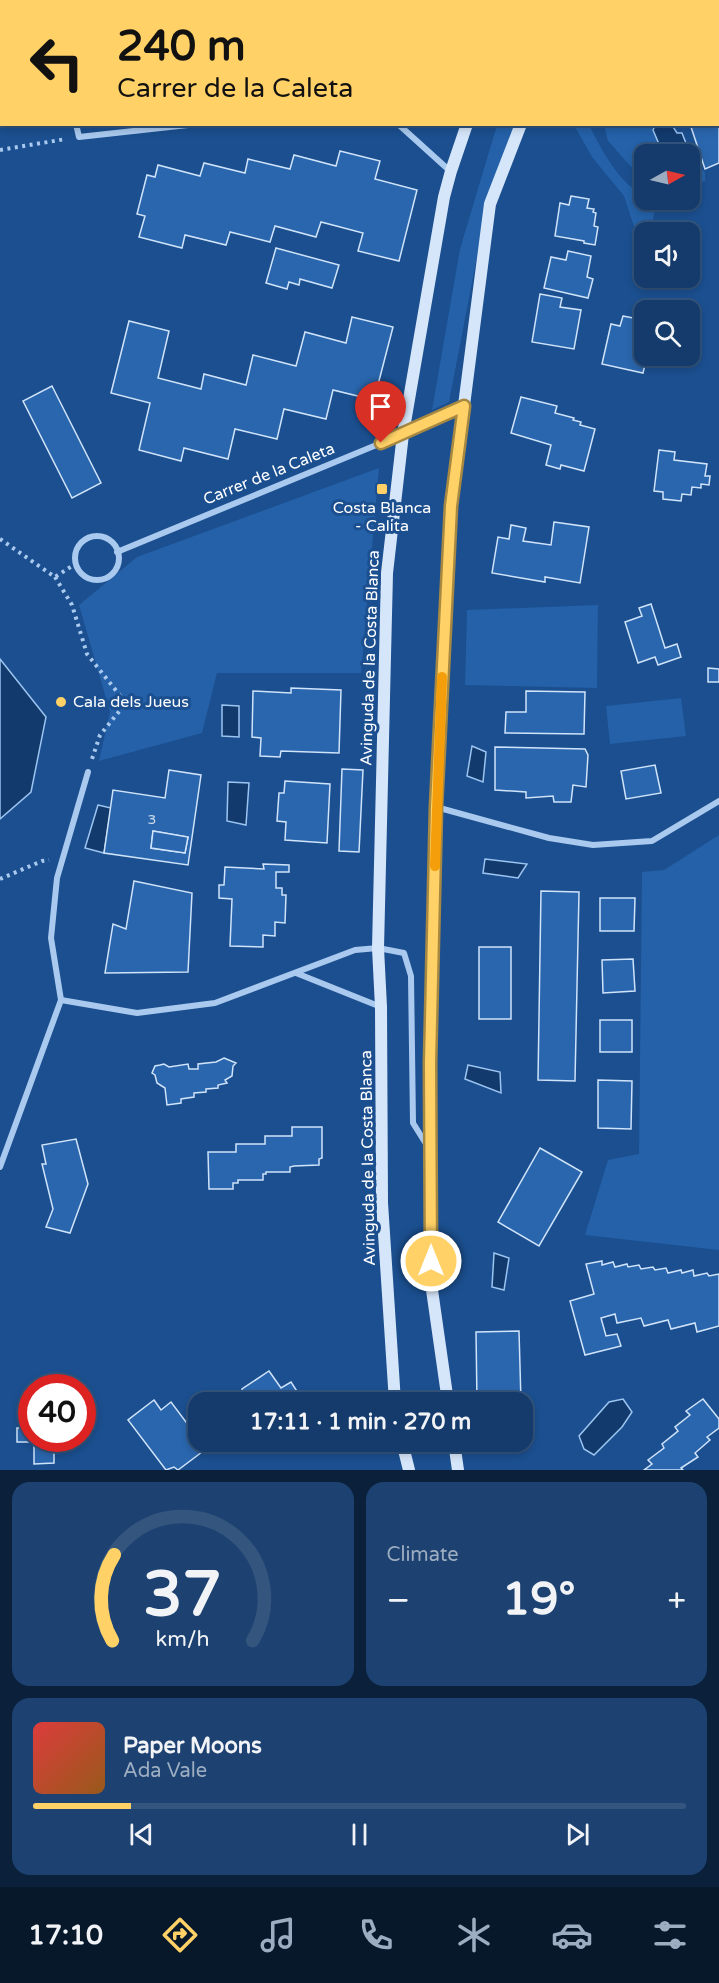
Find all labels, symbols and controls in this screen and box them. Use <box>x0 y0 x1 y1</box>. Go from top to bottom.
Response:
text: 240 m <box>117 21 246 72</box>
icon: left <box>18 24 96 102</box>
text: Carrer de la Caleta <box>117 72 354 105</box>
north arrow <box>634 144 700 210</box>
map controls <box>634 144 700 366</box>
button: sound <box>634 222 700 288</box>
button: search <box>634 300 700 366</box>
pin <box>355 381 406 443</box>
icon: arrive <box>364 390 397 423</box>
street label: Carrer de la Caleta <box>200 438 338 510</box>
marker: Costa Blanca - Calita <box>375 482 389 496</box>
place label: Costa Blanca - Calita <box>333 498 431 536</box>
street label: Avinguda de la Costa Blanca <box>356 550 384 766</box>
place label: Cala dels Jueus <box>73 692 189 712</box>
marker: Cala dels Jueus <box>54 695 68 709</box>
house number: 3 <box>148 811 156 828</box>
street label: Avinguda de la Costa Blanca <box>356 1050 380 1266</box>
position arrow <box>399 1229 463 1293</box>
speed limit sign: 40 <box>18 1374 96 1452</box>
text: 17:11 · 1 min · 270 m <box>250 1409 471 1435</box>
text: Climate <box>387 1543 459 1567</box>
text: 37 <box>144 1558 222 1633</box>
text: 19° <box>502 1573 575 1627</box>
text: − <box>387 1581 410 1620</box>
text: + <box>667 1581 686 1620</box>
text: km/h <box>156 1626 210 1652</box>
text: Paper Moons <box>123 1733 262 1759</box>
text: Ada Vale <box>123 1759 207 1783</box>
icon: previous <box>125 1818 158 1851</box>
icon: pause <box>343 1818 376 1851</box>
icon: next <box>561 1818 594 1851</box>
icon: directions <box>159 1914 201 1956</box>
icon: music <box>257 1914 299 1956</box>
icon: phone <box>355 1914 397 1956</box>
icon: climate <box>453 1914 495 1956</box>
icon: car <box>551 1914 593 1956</box>
icon: filters <box>649 1914 691 1956</box>
text: 17:10 <box>28 1919 103 1952</box>

